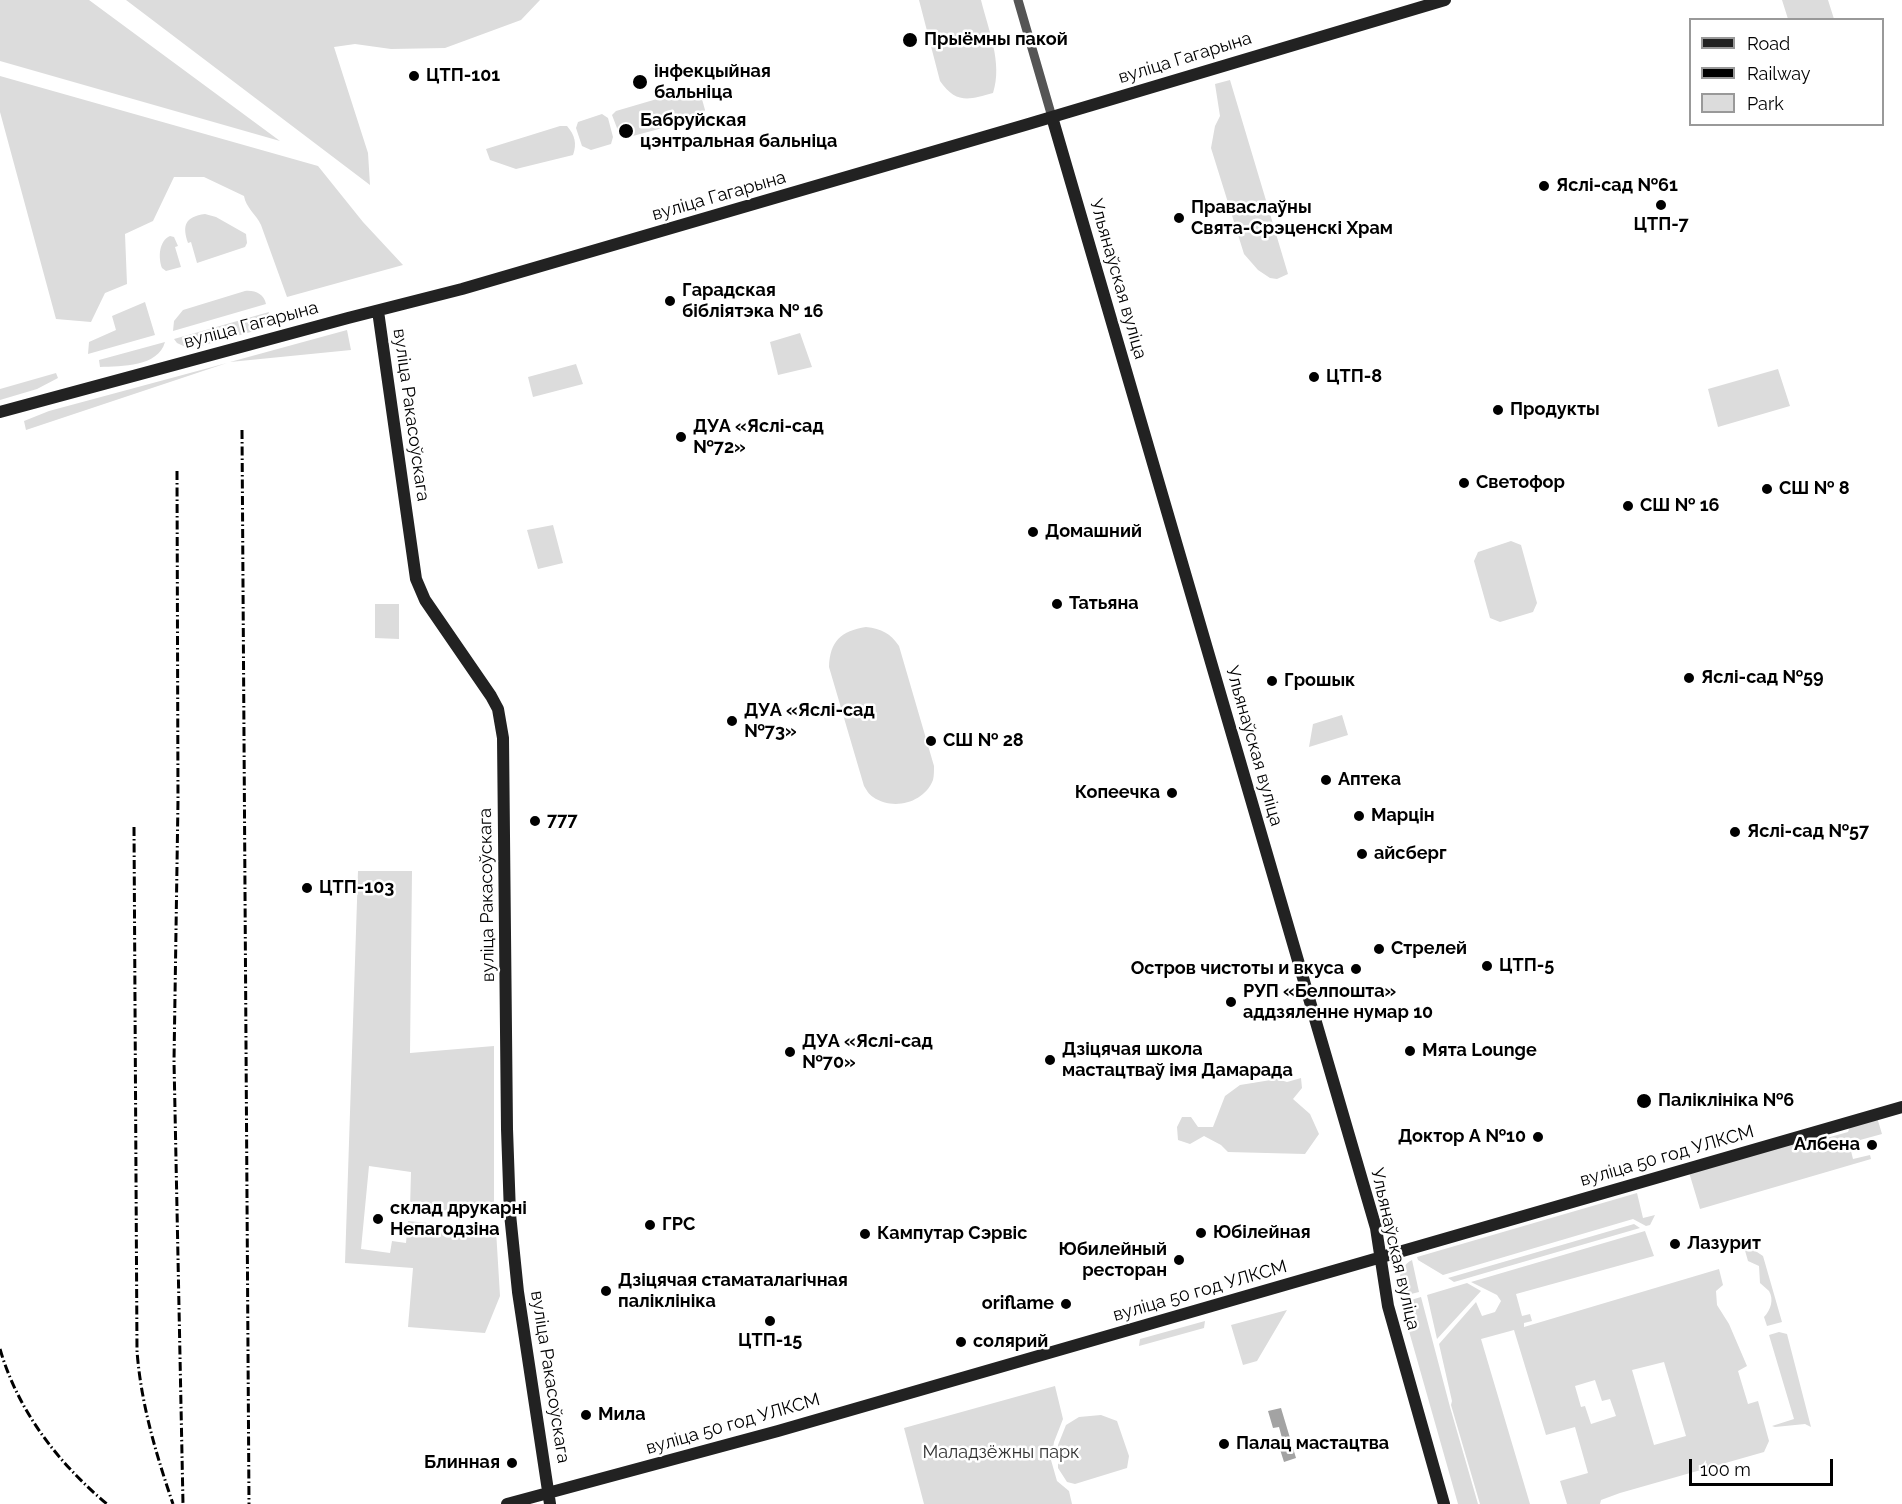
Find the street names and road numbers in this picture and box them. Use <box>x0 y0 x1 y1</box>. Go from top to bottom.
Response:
street label: вуліца Гагарына <box>1116 27 1254 89</box>
street label: вуліца Гагарына <box>650 167 788 225</box>
street label: Ульянаўская вуліца <box>1085 196 1151 362</box>
street label: вуліца Гагарына <box>181 297 321 353</box>
street label: вуліца Ракасоўскага <box>388 327 434 503</box>
street label: Ульянаўская вуліца <box>1221 663 1287 829</box>
street label: вуліца Ракасоўскага <box>475 808 499 982</box>
street label: вуліца 50 год УЛКСМ <box>1578 1121 1756 1191</box>
street label: Ульянаўская вуліца <box>1366 1166 1424 1332</box>
street label: вуліца 50 год УЛКСМ <box>1111 1256 1289 1326</box>
street label: вуліца Ракасоўскага <box>526 1289 574 1465</box>
street label: вуліца 50 год УЛКСМ <box>644 1389 822 1459</box>

